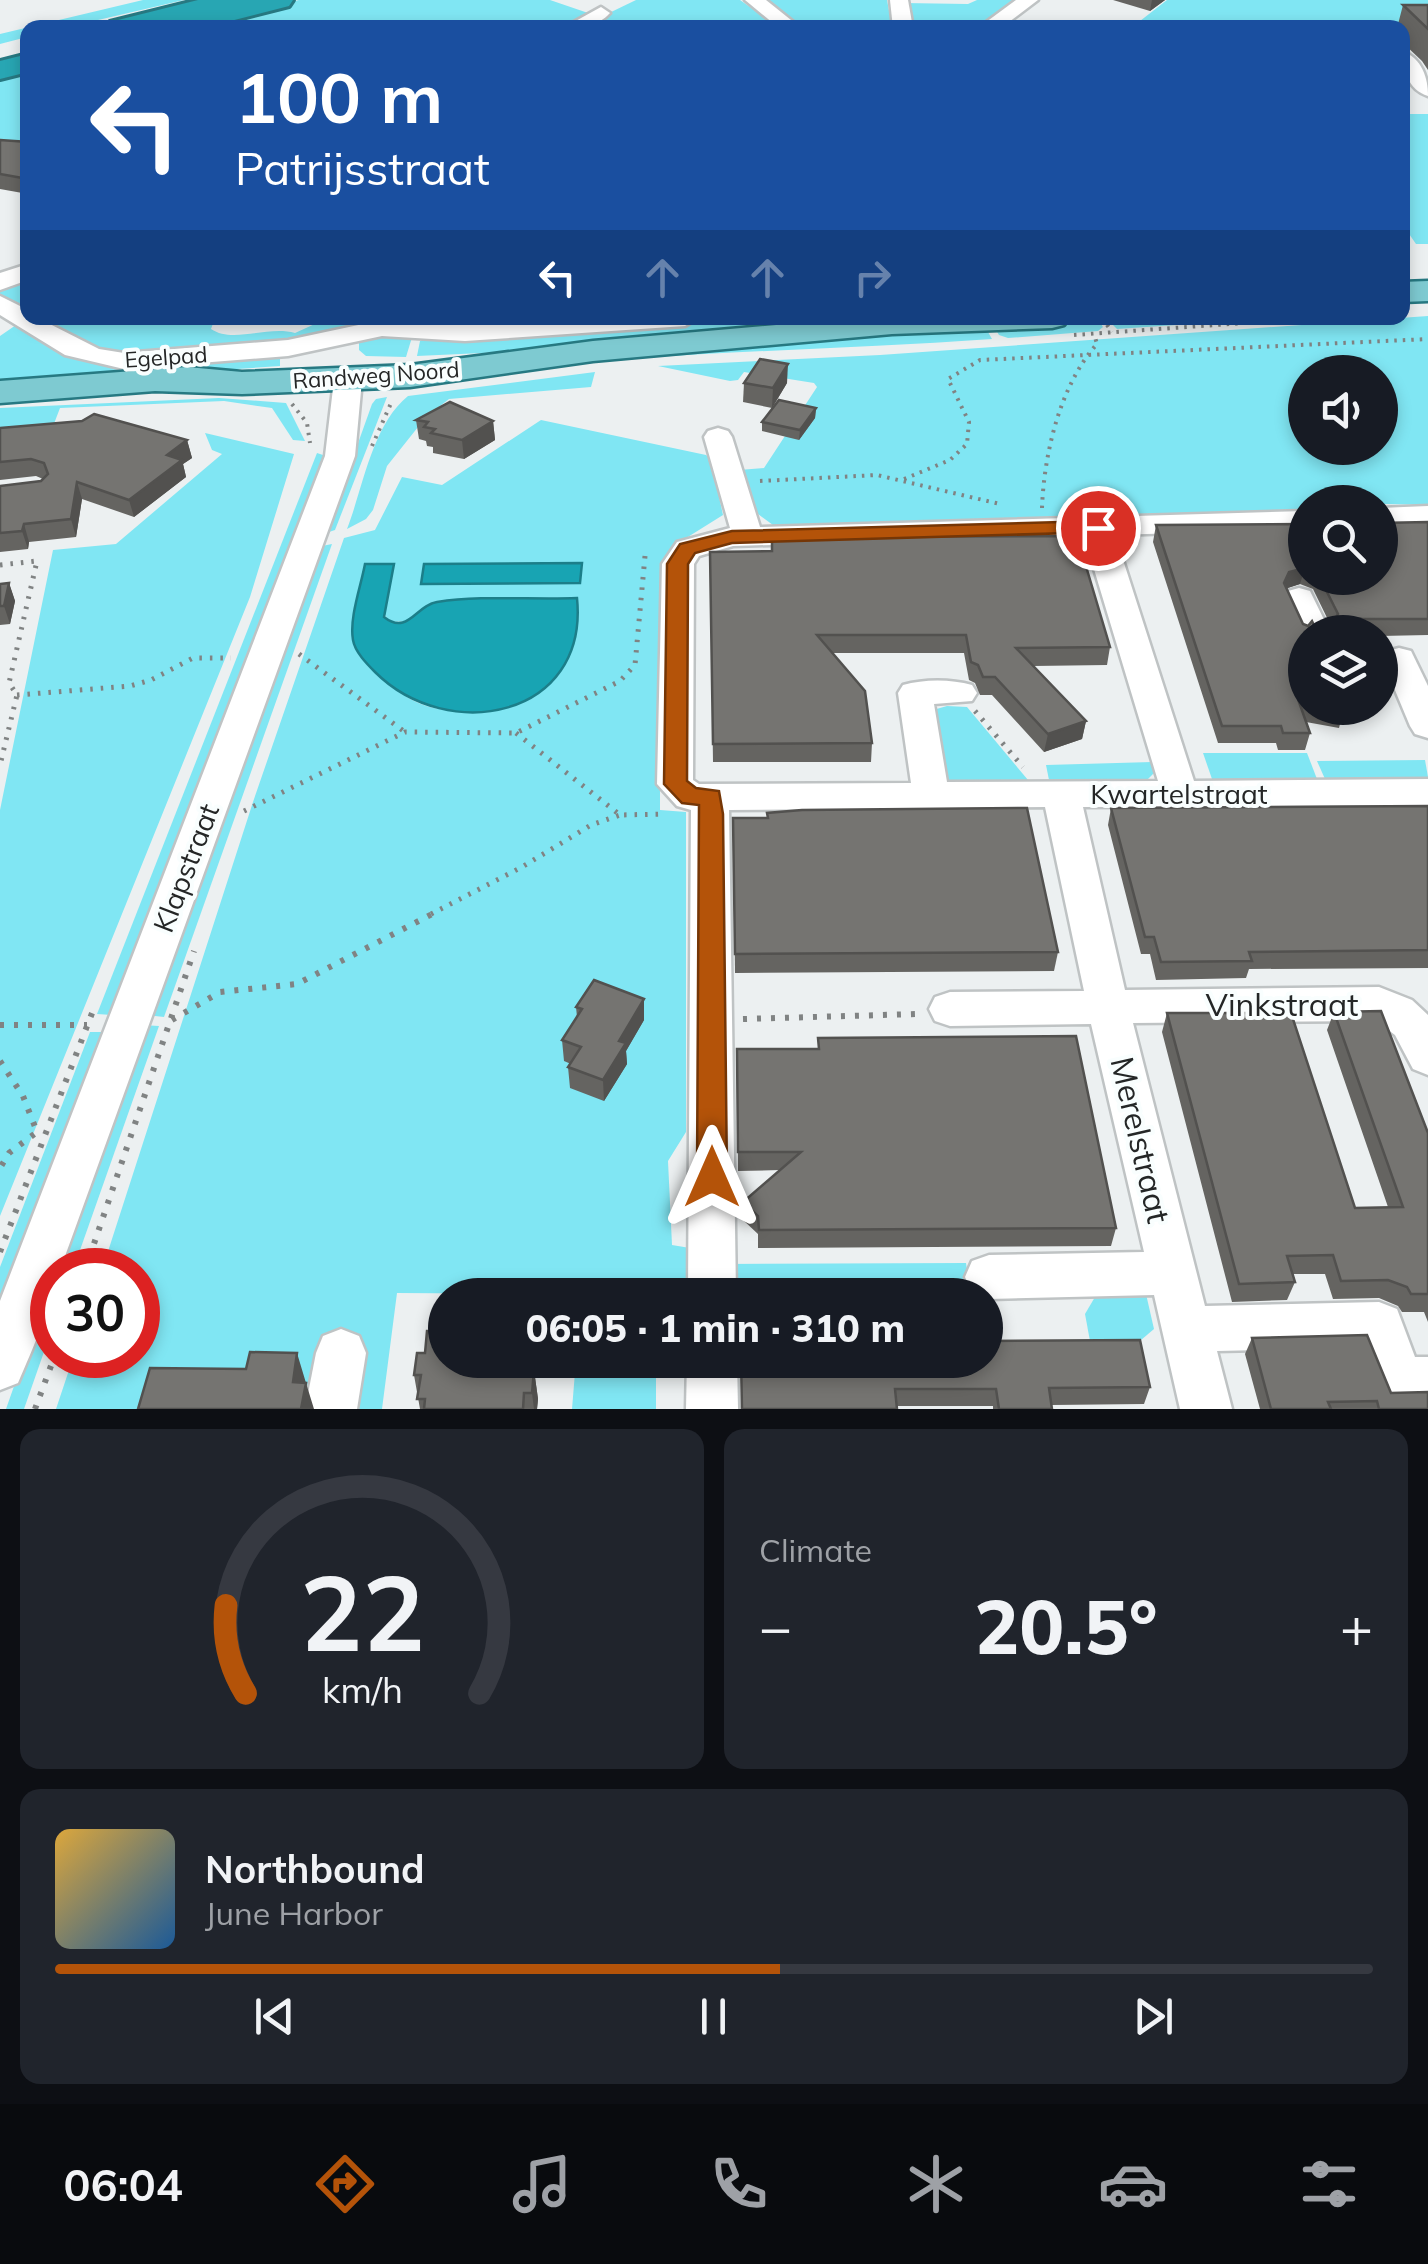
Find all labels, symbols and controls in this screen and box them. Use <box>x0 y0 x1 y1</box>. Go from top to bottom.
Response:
text: 100 m <box>235 53 443 141</box>
icon: left <box>70 60 200 190</box>
text: Patrijsstraat <box>235 140 490 196</box>
icon: left <box>530 250 585 305</box>
icon: ahead <box>635 250 690 305</box>
icon: ahead <box>740 250 795 305</box>
icon: right <box>845 250 900 305</box>
street label: Egelpad <box>124 340 208 374</box>
street label: Randweg Noord <box>292 355 460 395</box>
map controls <box>1288 355 1398 725</box>
button: sound <box>1288 355 1398 465</box>
button: search <box>1288 485 1398 595</box>
pin <box>1056 486 1141 571</box>
icon: arrive <box>1071 501 1126 556</box>
button: layers <box>1288 615 1398 725</box>
street label: Kwartelstraat <box>1090 776 1268 811</box>
street label: Klapstraat <box>145 798 226 937</box>
street label: Vinkstraat <box>1206 984 1358 1024</box>
street label: Merelstraat <box>1102 1053 1180 1227</box>
position arrow <box>660 1125 764 1229</box>
speed limit sign: 30 <box>30 1248 160 1378</box>
text: 06:05 · 1 min · 310 m <box>526 1304 905 1352</box>
text: Climate <box>759 1530 872 1570</box>
text: 22 <box>300 1546 424 1677</box>
text: 20.5° <box>974 1579 1158 1673</box>
text: − <box>759 1592 792 1661</box>
text: + <box>1340 1592 1373 1661</box>
text: km/h <box>322 1667 402 1712</box>
text: Northbound <box>205 1845 425 1893</box>
text: June Harbor <box>205 1893 383 1933</box>
icon: previous <box>247 1989 302 2044</box>
icon: pause <box>686 1989 741 2044</box>
icon: next <box>1126 1989 1181 2044</box>
icon: directions <box>310 2149 380 2219</box>
icon: music <box>507 2149 577 2219</box>
icon: phone <box>704 2149 774 2219</box>
icon: climate <box>901 2149 971 2219</box>
icon: car <box>1098 2149 1168 2219</box>
icon: filters <box>1294 2149 1364 2219</box>
text: 06:04 <box>63 2156 183 2212</box>

